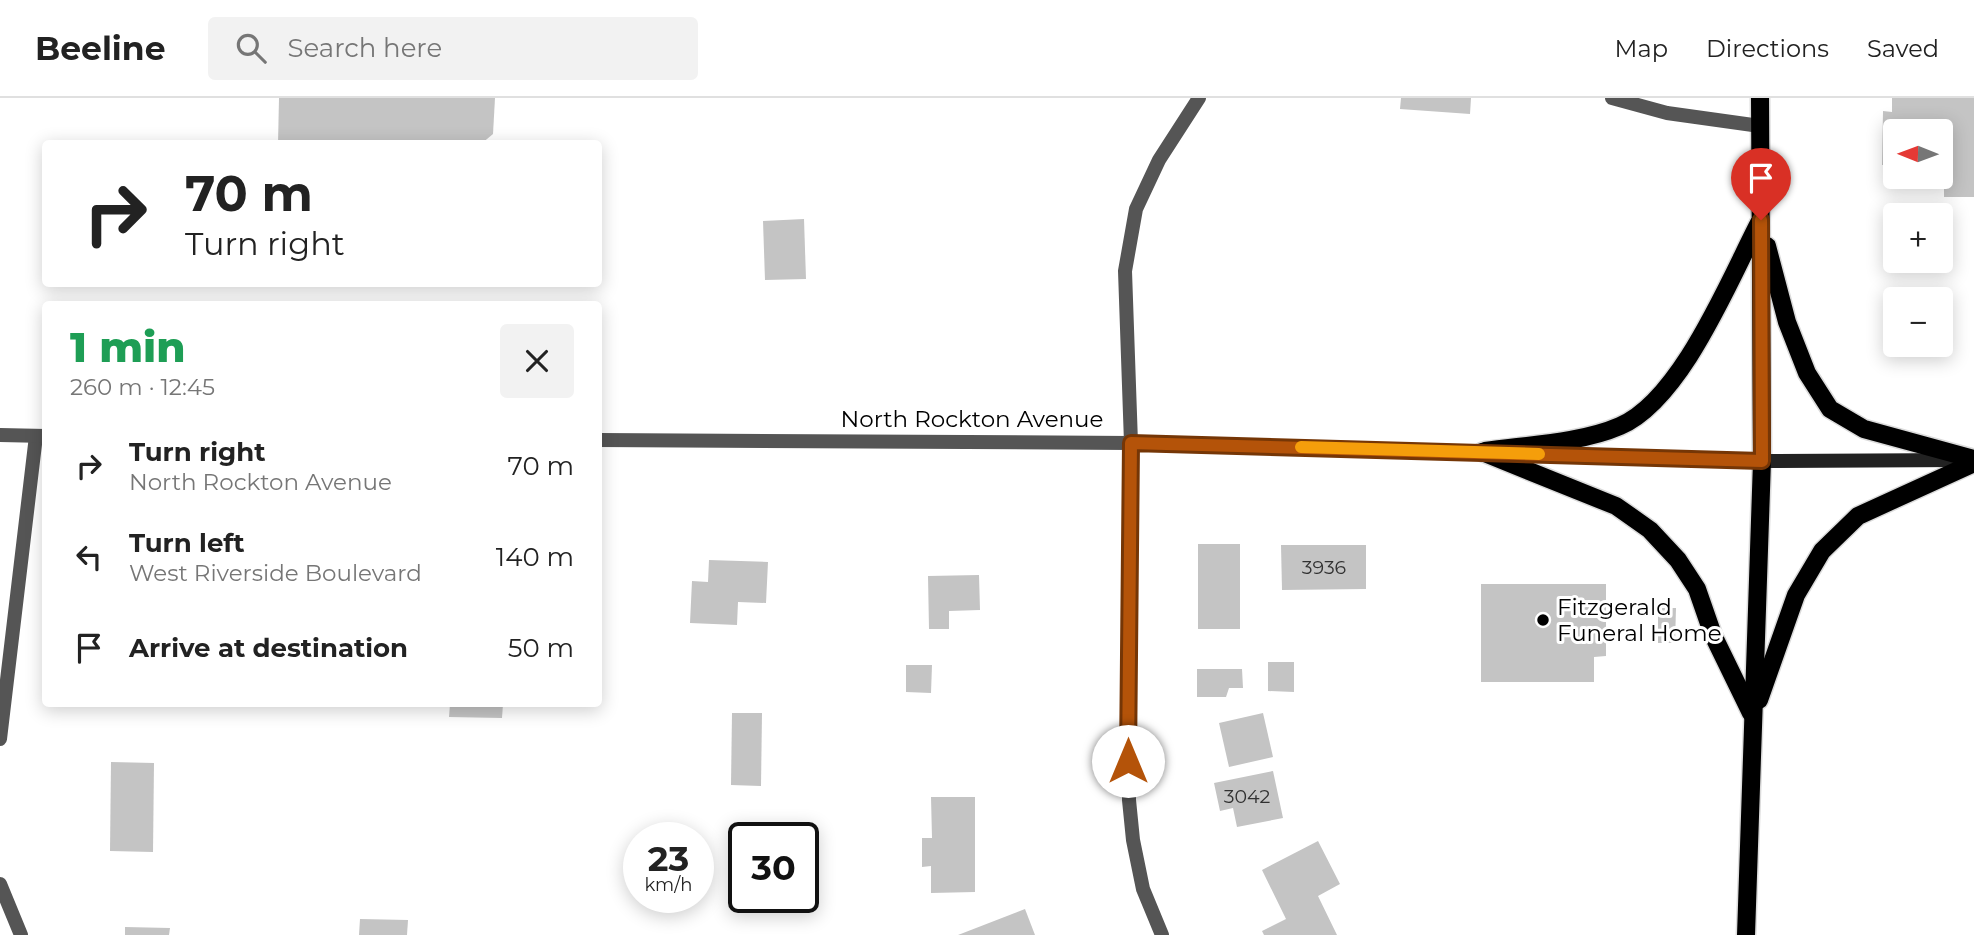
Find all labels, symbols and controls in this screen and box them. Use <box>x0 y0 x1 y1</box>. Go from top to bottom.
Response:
search box <box>208 17 698 80</box>
text: Beeline <box>35 28 166 68</box>
icon: search <box>232 29 270 67</box>
text: Search here <box>288 32 442 64</box>
text: Map <box>1615 34 1668 63</box>
text: Directions <box>1706 34 1829 63</box>
text: Saved <box>1867 34 1939 63</box>
north arrow <box>1883 119 1953 189</box>
map controls <box>1883 119 1953 357</box>
pin <box>1731 148 1791 220</box>
icon: arrive <box>1742 159 1780 197</box>
text: 70 m <box>185 164 313 223</box>
icon: right <box>70 168 161 259</box>
button: + <box>1883 203 1953 273</box>
text: Turn right <box>185 224 345 263</box>
button: − <box>1883 287 1953 357</box>
text: 1 min <box>70 321 186 373</box>
button: close <box>500 324 574 398</box>
text: 260 m · 12:45 <box>70 373 215 401</box>
street label: North Rockton Avenue <box>841 405 1103 433</box>
text: Turn right <box>129 436 265 468</box>
icon: right <box>70 447 108 485</box>
text: 70 m <box>508 450 574 482</box>
text: North Rockton Avenue <box>129 468 392 496</box>
text: Turn left <box>129 527 245 559</box>
icon: left <box>70 538 108 576</box>
text: 140 m <box>496 541 574 573</box>
house number: 3936 <box>1302 556 1346 579</box>
text: West Riverside Boulevard <box>129 559 422 587</box>
place label: Fitzgerald Funeral Home <box>1557 593 1722 647</box>
marker: Fitzgerald Funeral Home <box>1535 612 1551 628</box>
icon: arrive <box>70 629 108 667</box>
text: Arrive at destination <box>129 632 408 664</box>
text: 50 m <box>508 632 574 664</box>
position arrow <box>1091 724 1165 798</box>
house number: 3042 <box>1224 785 1271 808</box>
speed limit sign: 30 <box>728 822 819 913</box>
text: 23 <box>648 837 689 880</box>
text: km/h <box>644 874 693 896</box>

